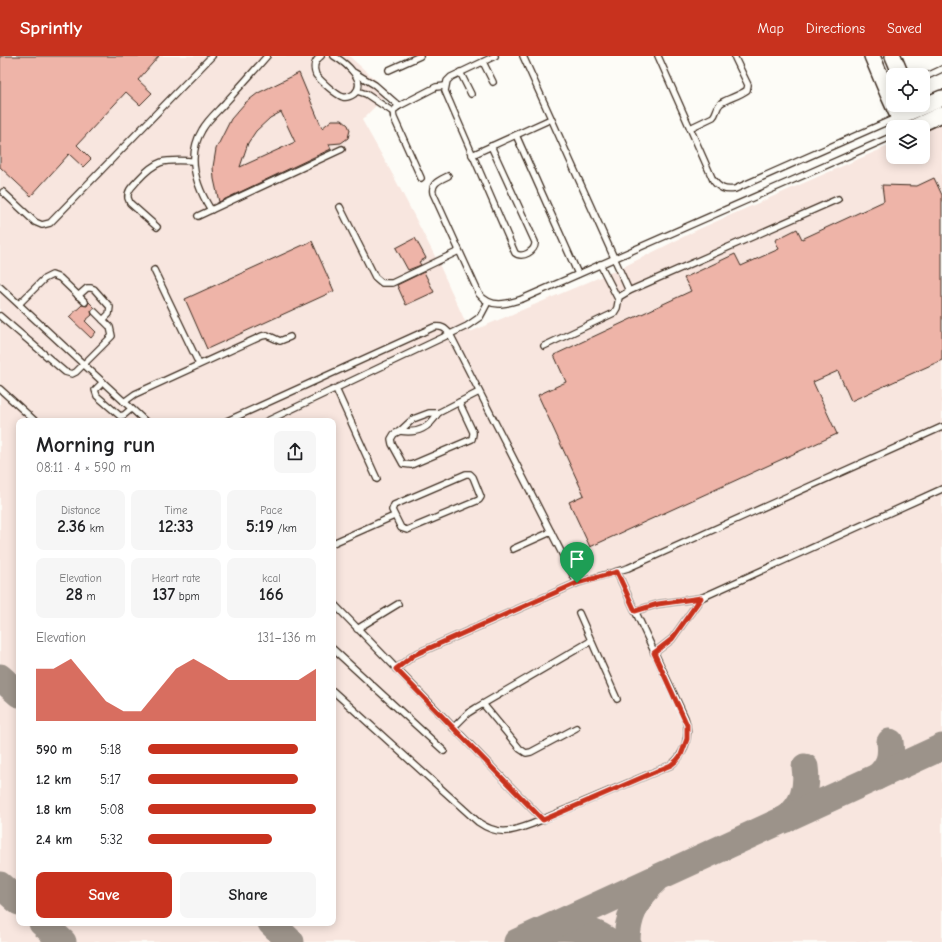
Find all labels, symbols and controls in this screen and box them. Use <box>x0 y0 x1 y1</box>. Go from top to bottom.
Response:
text: Sprintly <box>20 17 82 39</box>
text: Map <box>757 20 784 37</box>
text: Directions <box>806 20 865 37</box>
text: Saved <box>887 20 922 37</box>
map controls <box>886 68 930 164</box>
button: locate <box>886 68 930 112</box>
button: layers <box>886 120 930 164</box>
button: share <box>274 431 316 473</box>
text: Morning run <box>36 432 155 458</box>
text: 08:11 · 4 × 590 m <box>36 460 131 475</box>
text: Distance <box>61 504 100 517</box>
text: Time <box>165 504 187 517</box>
text: Pace <box>260 504 282 517</box>
text: 2.36 <box>57 517 86 536</box>
text: 12:33 <box>158 517 194 536</box>
text: 5:19 <box>246 517 274 536</box>
text: km <box>86 522 104 535</box>
text: /km <box>274 522 297 535</box>
pin <box>560 542 594 583</box>
icon: arrive <box>566 548 588 570</box>
text: Elevation <box>60 572 102 585</box>
text: Heart rate <box>152 572 200 585</box>
text: kcal <box>262 572 281 585</box>
text: 28 <box>66 585 83 604</box>
text: 137 <box>152 585 175 604</box>
text: 166 <box>259 585 284 604</box>
text: m <box>83 590 96 603</box>
text: bpm <box>175 590 200 603</box>
text: Elevation <box>36 630 86 645</box>
text: 131–136 m <box>257 630 316 645</box>
text: 590 m <box>36 742 72 757</box>
text: 5:18 <box>100 742 121 757</box>
text: 1.2 km <box>36 772 71 787</box>
text: 5:17 <box>100 772 121 787</box>
text: 1.8 km <box>36 802 71 817</box>
text: 5:08 <box>100 802 124 817</box>
text: 2.4 km <box>36 832 72 847</box>
text: 5:32 <box>100 832 123 847</box>
button: Save <box>36 872 172 918</box>
button: Share <box>180 872 316 918</box>

